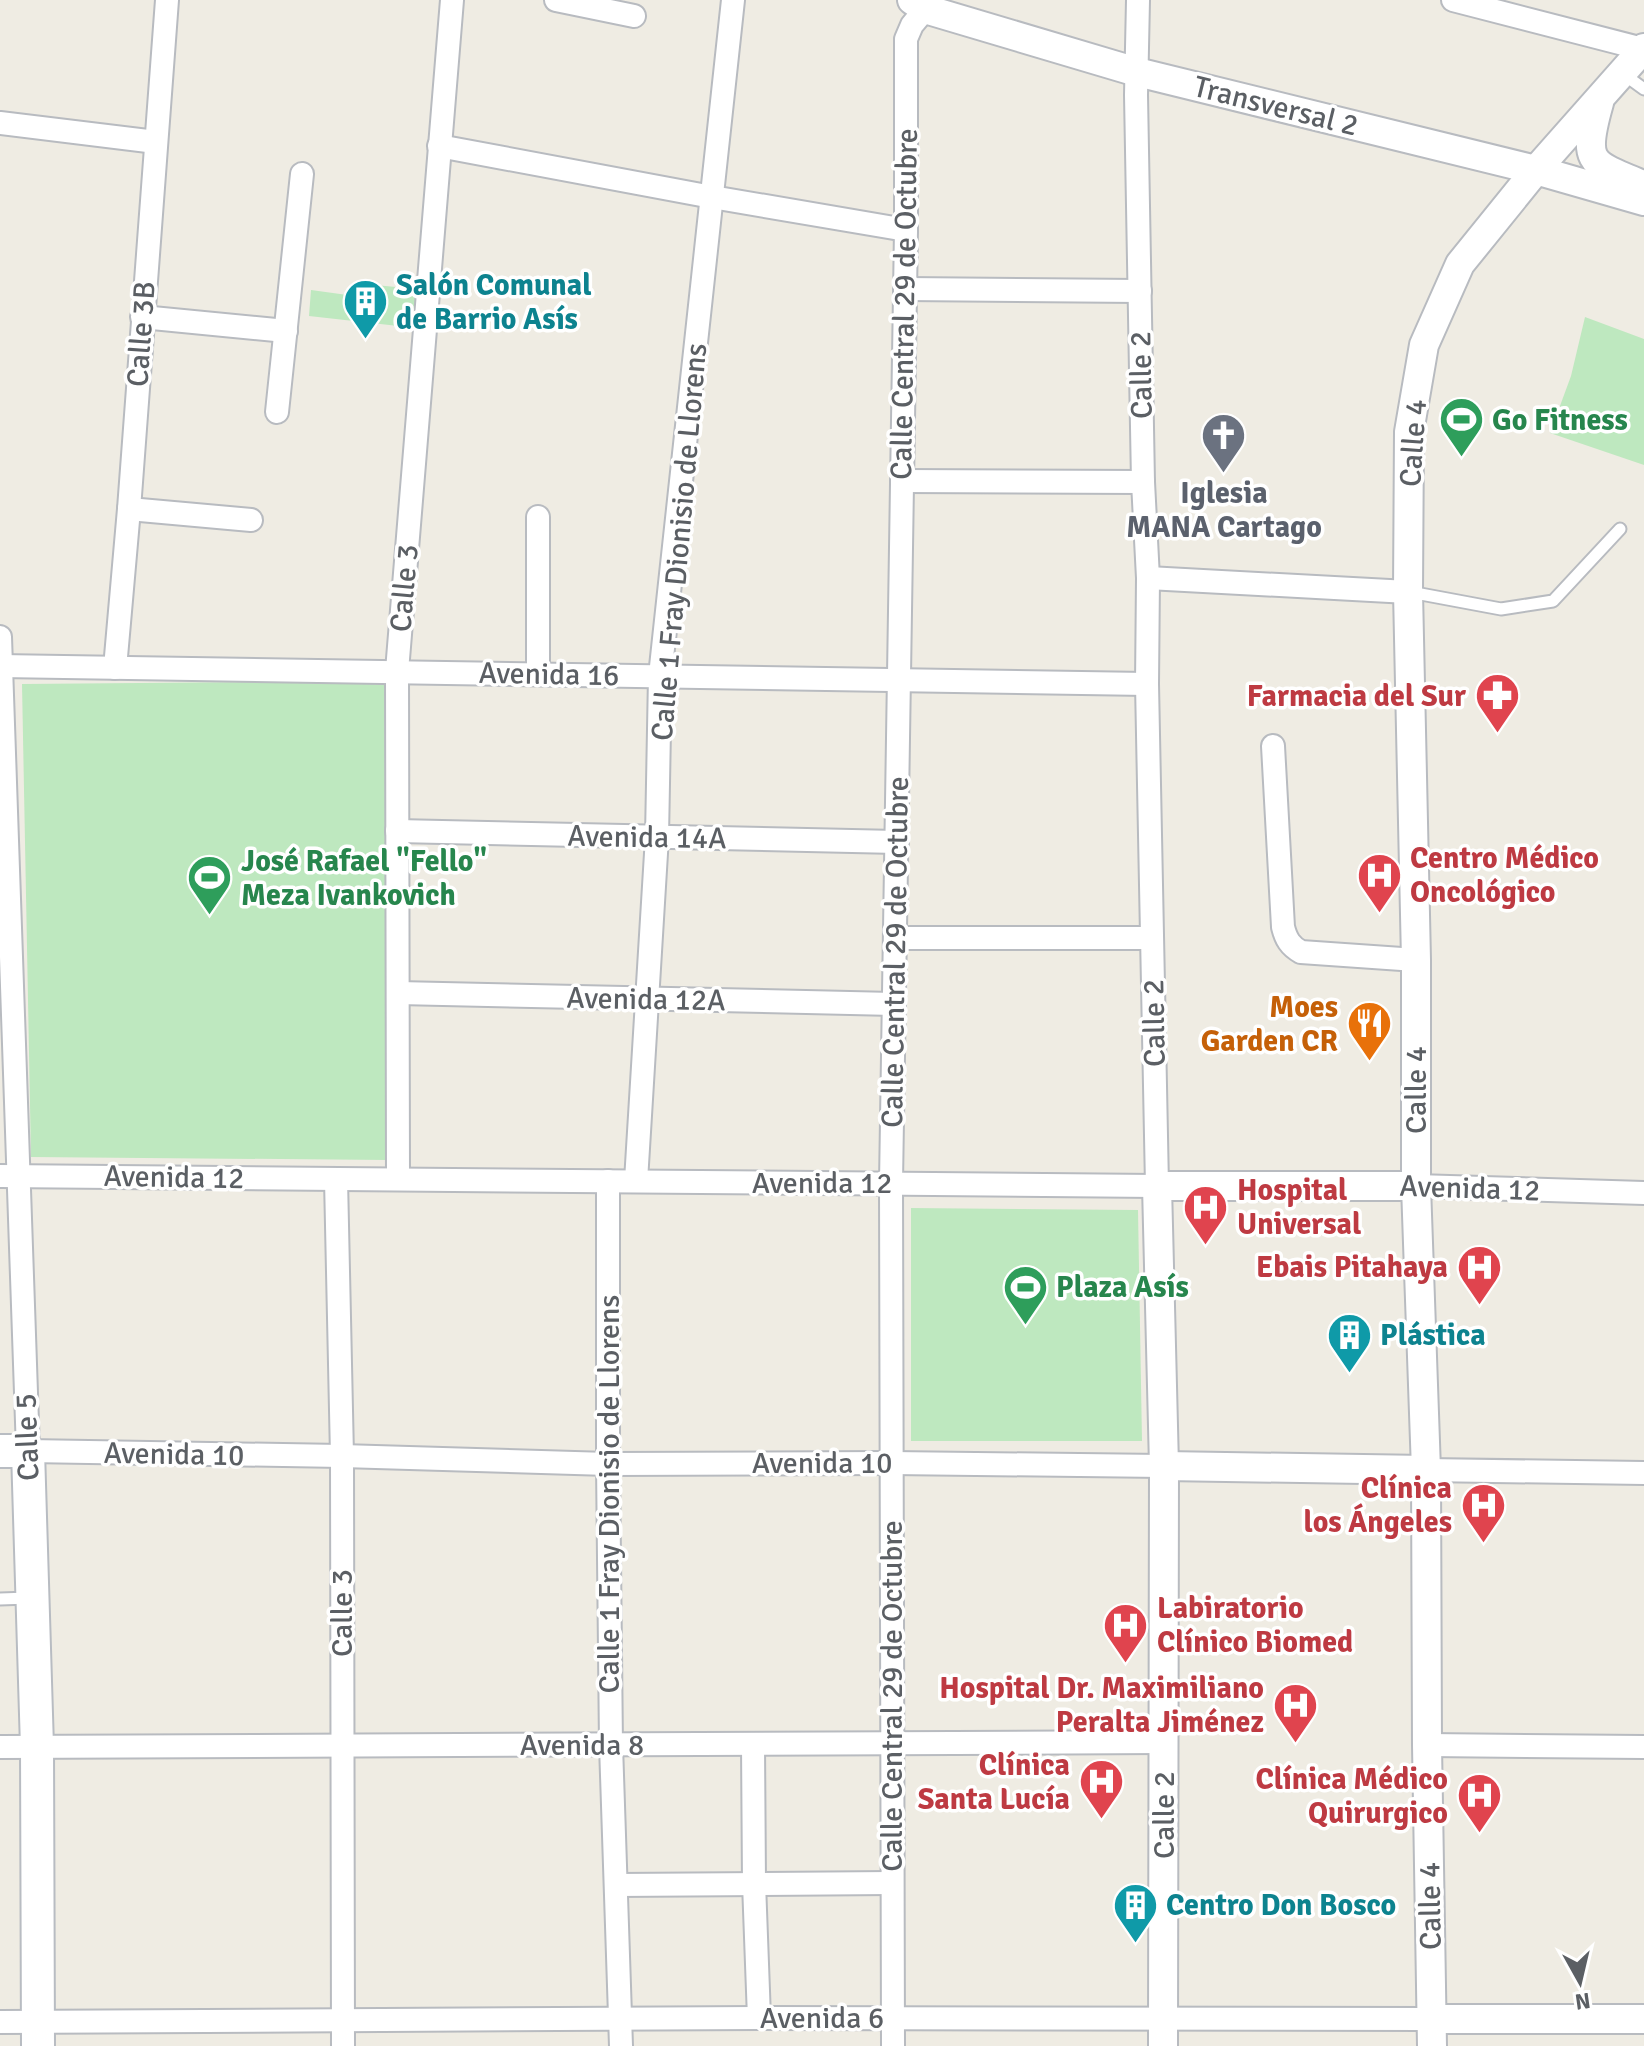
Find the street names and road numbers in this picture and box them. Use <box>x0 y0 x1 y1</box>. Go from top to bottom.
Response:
street label: Transversal 2 <box>1190 68 1362 145</box>
street label: Calle Central 29 de Octubre <box>883 128 926 480</box>
street label: Calle 3B <box>119 280 164 388</box>
street label: Calle 2 <box>1122 331 1161 419</box>
street label: Calle 1 Fray Dionisio de Llorens <box>644 342 715 742</box>
street label: Calle 4 <box>1392 398 1435 488</box>
street label: Calle 3 <box>382 543 427 633</box>
street label: Avenida 16 <box>478 655 620 694</box>
street label: Calle Central 29 de Octubre <box>874 776 917 1128</box>
street label: Avenida 14A <box>567 818 727 857</box>
street label: Calle 2 <box>1135 979 1174 1067</box>
street label: Avenida 12A <box>566 980 726 1019</box>
street label: Calle 4 <box>1398 1046 1435 1134</box>
street label: Avenida 12 <box>103 1158 245 1197</box>
street label: Avenida 12 <box>752 1165 892 1202</box>
street label: Avenida 12 <box>1399 1168 1541 1209</box>
street label: Calle 1 Fray Dionisio de Llorens <box>591 1295 628 1693</box>
street label: Calle 5 <box>7 1392 48 1482</box>
street label: Avenida 10 <box>103 1435 245 1474</box>
street label: Avenida 10 <box>752 1445 892 1482</box>
street label: Calle Central 29 de Octubre <box>874 1520 911 1872</box>
street label: Calle 3 <box>324 1569 361 1657</box>
street label: Avenida 8 <box>520 1727 644 1764</box>
street label: Calle 2 <box>1146 1771 1183 1859</box>
street label: Calle 4 <box>1411 1862 1450 1950</box>
street label: Avenida 6 <box>760 2000 884 2037</box>

